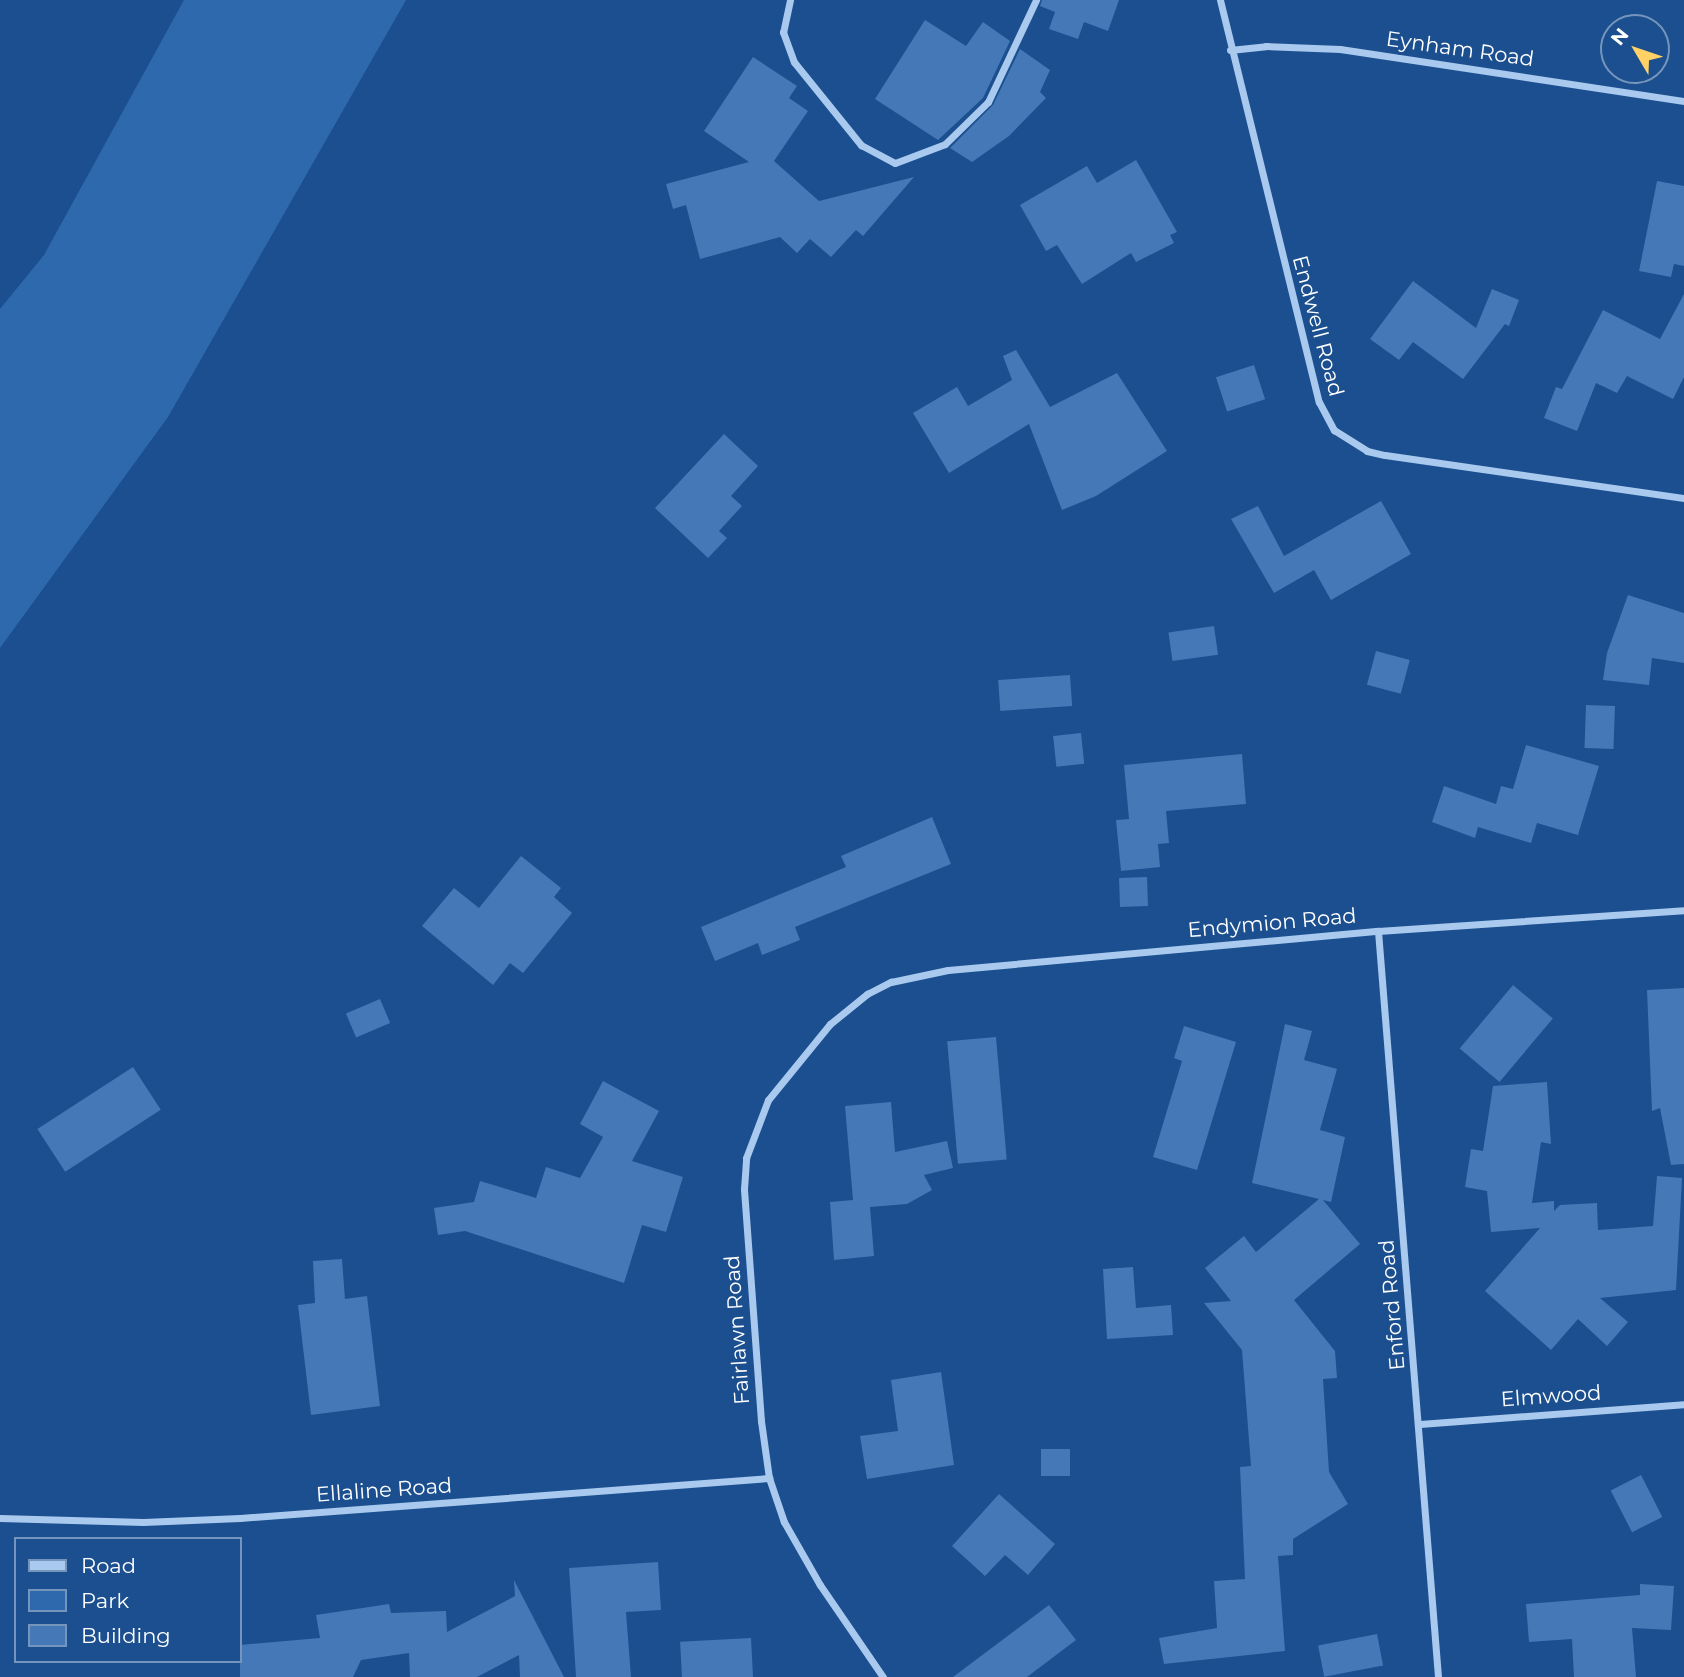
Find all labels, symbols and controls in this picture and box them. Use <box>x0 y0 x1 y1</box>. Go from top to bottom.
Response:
north arrow <box>1600 14 1670 84</box>
text: N <box>1606 24 1634 50</box>
street label: Eynham Road <box>1385 26 1535 72</box>
street label: Endwell Road <box>1287 253 1349 399</box>
street label: Endymion Road <box>1186 903 1358 943</box>
street label: Enford Road <box>1374 1239 1410 1371</box>
street label: Fairlawn Road <box>719 1254 755 1406</box>
street label: Elmwood <box>1500 1380 1602 1412</box>
street label: Ellaline Road <box>315 1473 453 1507</box>
legend <box>14 1537 242 1663</box>
text: Road <box>81 1553 136 1578</box>
text: Park <box>81 1588 129 1613</box>
text: Building <box>81 1623 171 1648</box>

